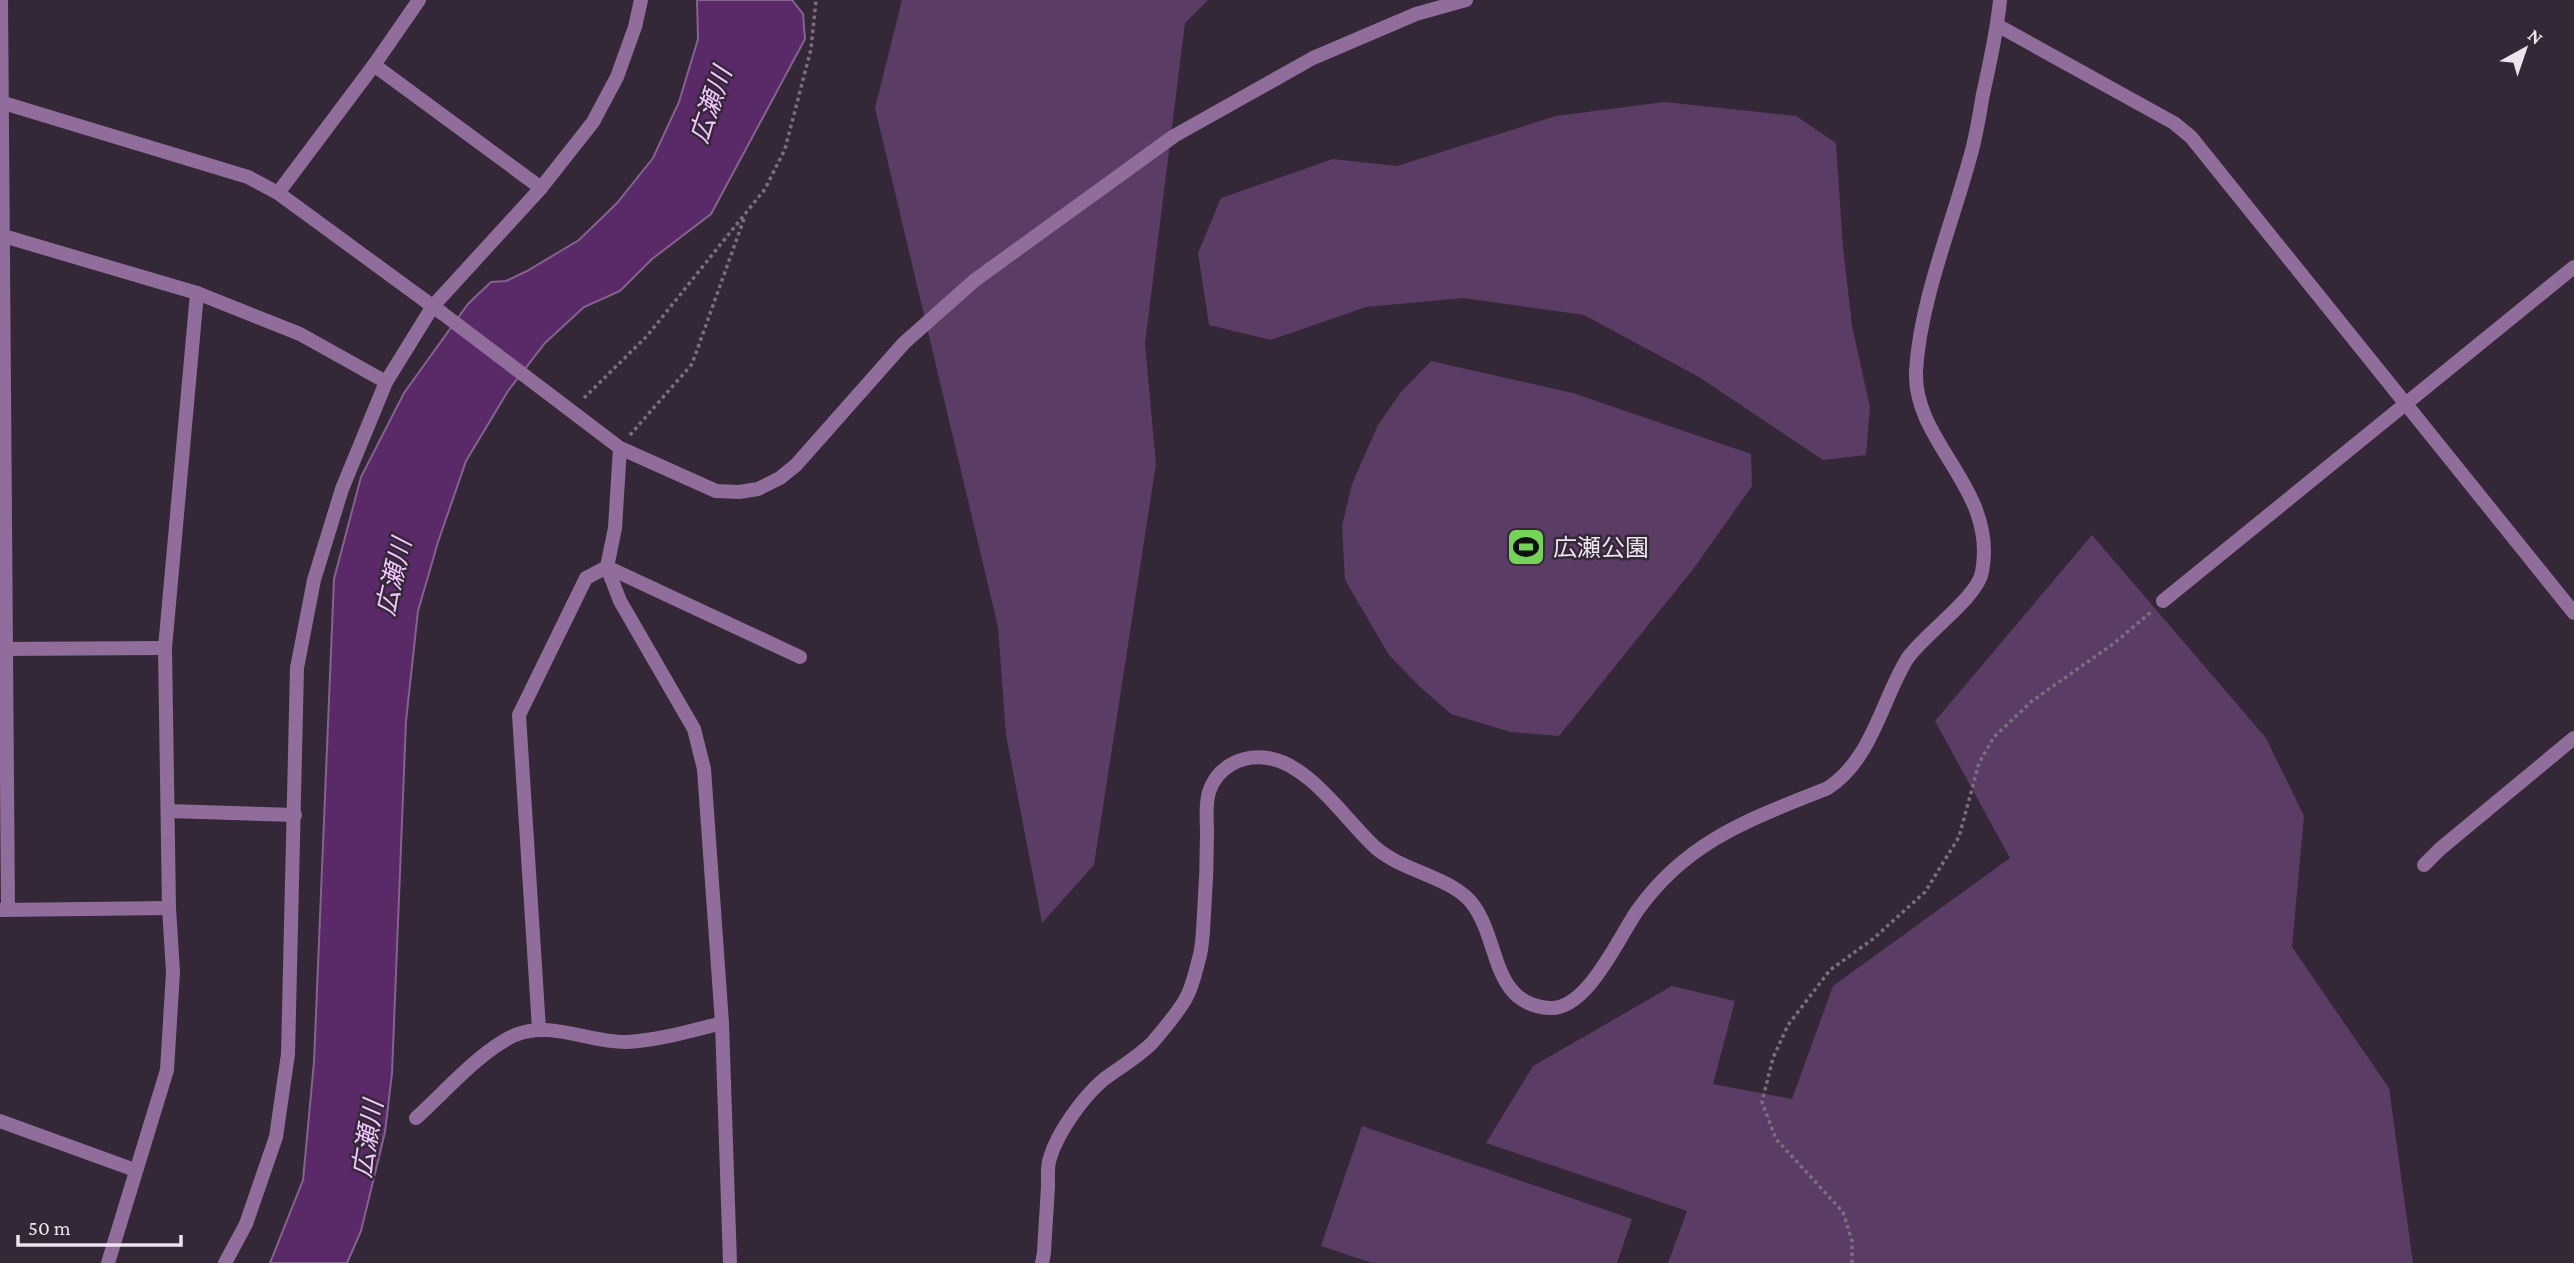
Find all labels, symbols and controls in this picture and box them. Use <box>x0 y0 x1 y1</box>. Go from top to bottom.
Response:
north arrow <box>2490 14 2560 84</box>
text: N <box>2524 24 2547 49</box>
water label: 広瀬川 <box>685 61 738 147</box>
sports icon: 広瀬公園 <box>1505 526 1547 568</box>
water label: 広瀬川 <box>371 533 418 618</box>
place label: 広瀬公園 <box>1553 534 1649 561</box>
water label: 広瀬川 <box>348 1095 389 1180</box>
scale bar <box>18 1204 180 1248</box>
text: 50 m <box>28 1216 71 1240</box>

